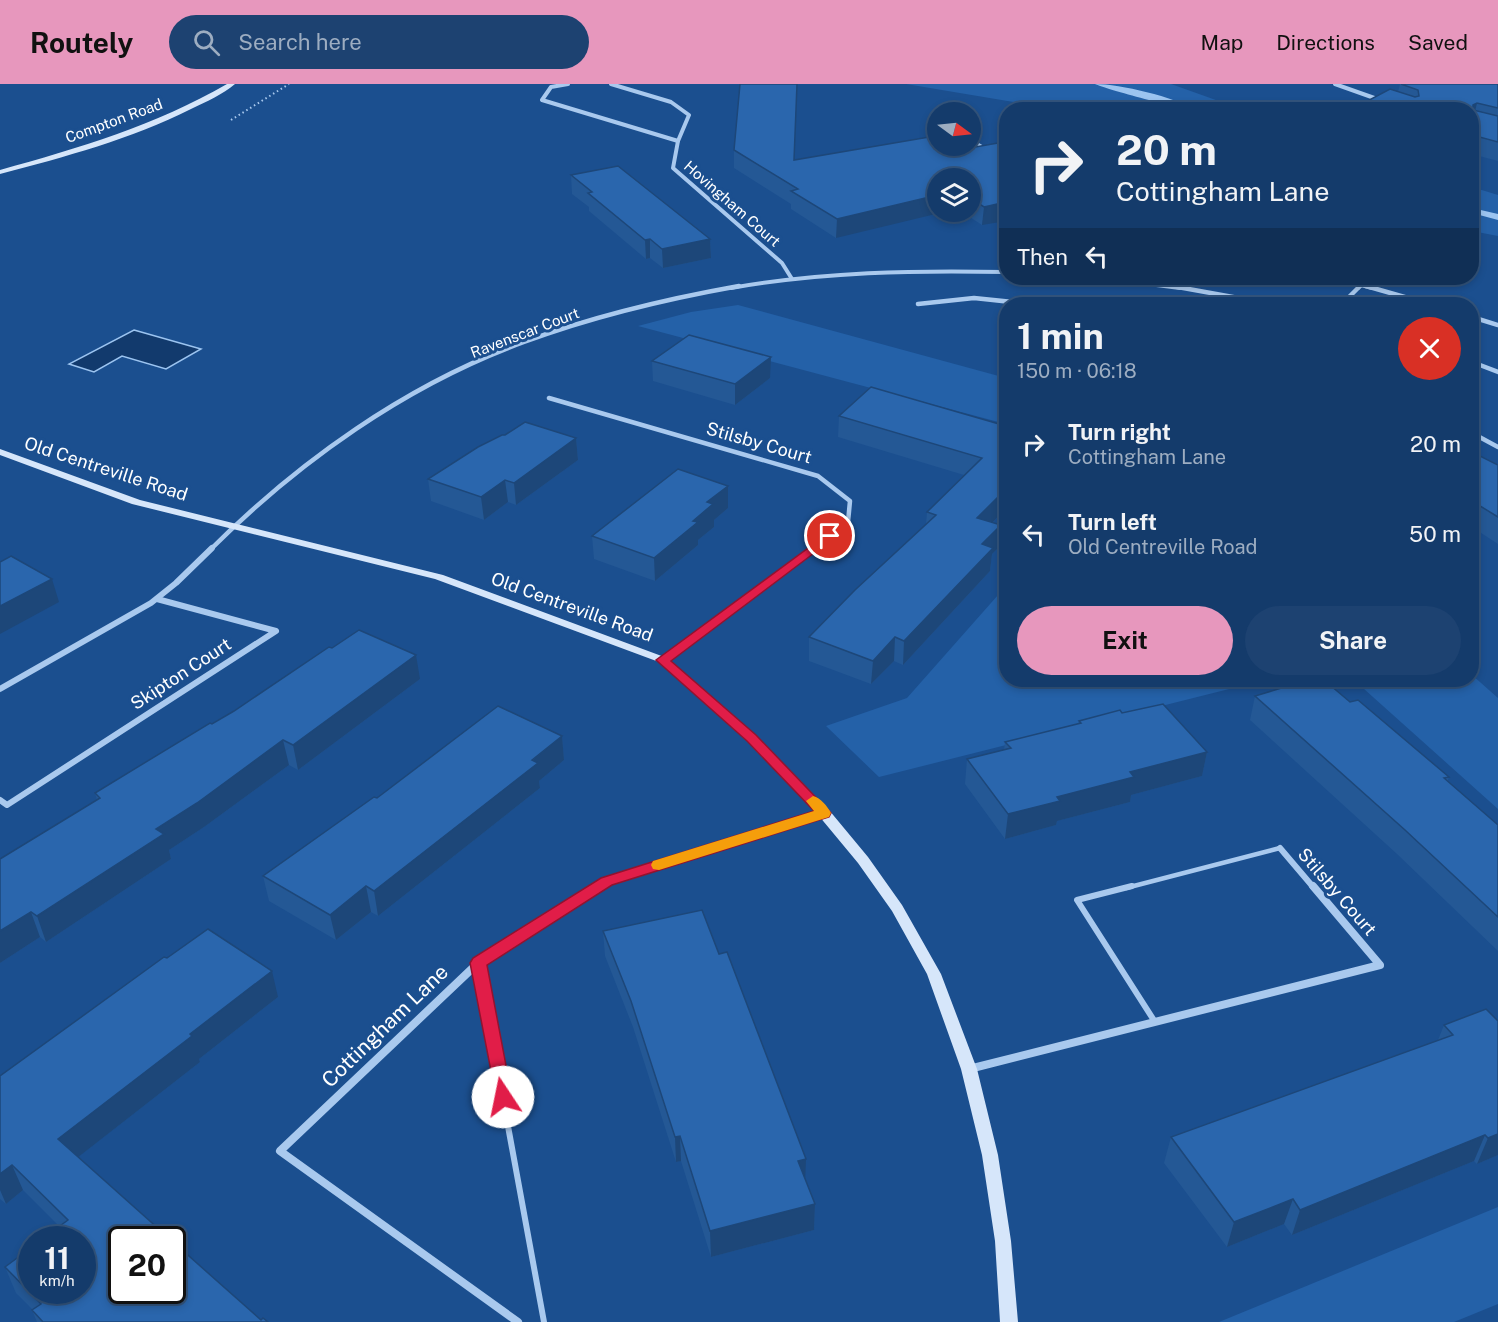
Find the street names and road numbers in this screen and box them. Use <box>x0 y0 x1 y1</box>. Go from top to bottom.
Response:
street label: Compton Road <box>63 95 165 146</box>
street label: Hovingham Court <box>681 157 784 250</box>
street label: Ravenscar Court <box>468 304 582 361</box>
street label: Stilsby Court <box>704 417 814 468</box>
street label: Old Centreville Road <box>22 432 191 505</box>
street label: Old Centreville Road <box>488 567 656 646</box>
street label: Skipton Court <box>127 633 235 714</box>
street label: Stilsby Court <box>1294 844 1381 940</box>
street label: Cottingham Lane <box>316 959 453 1092</box>

